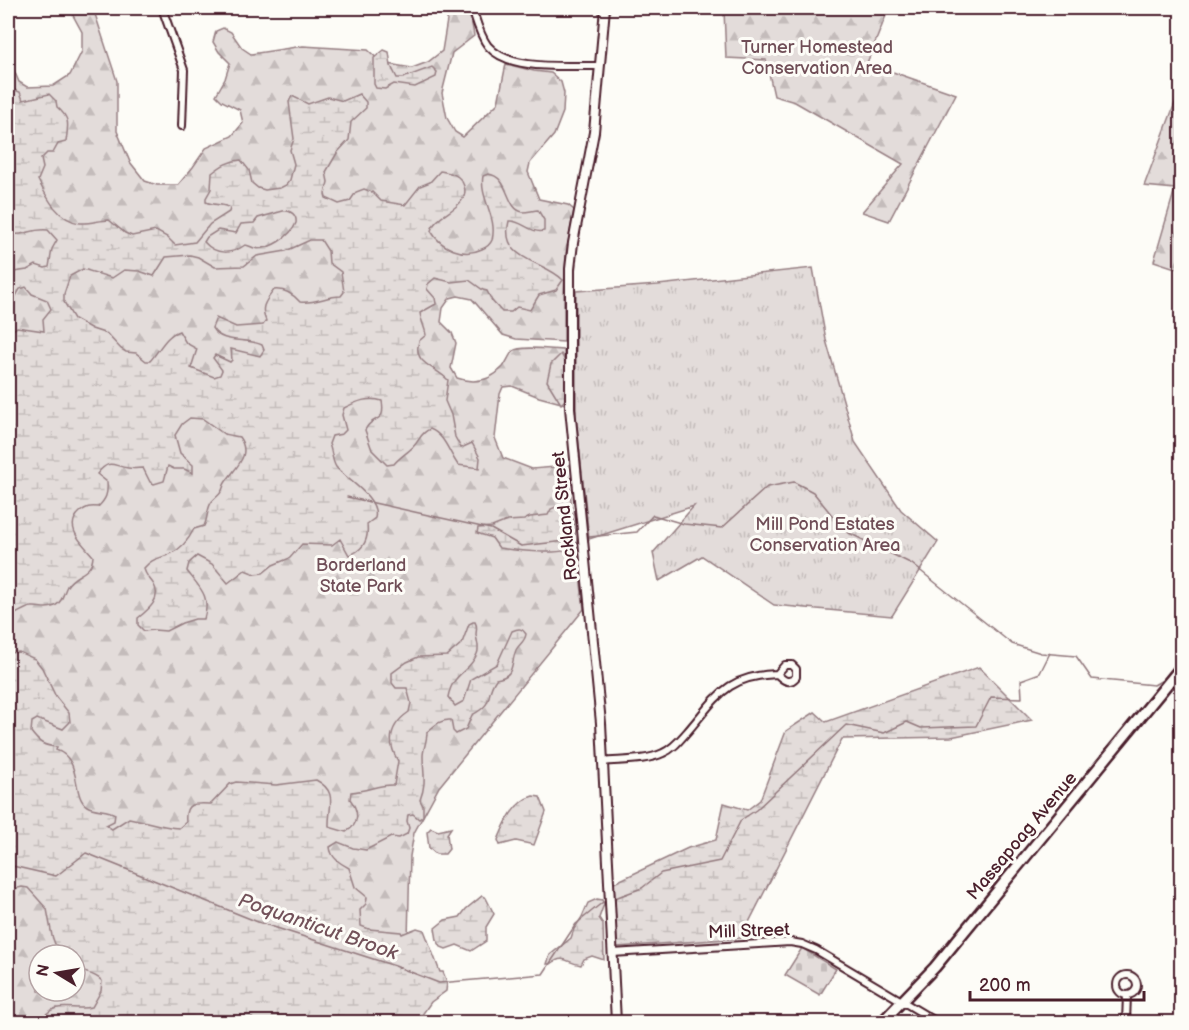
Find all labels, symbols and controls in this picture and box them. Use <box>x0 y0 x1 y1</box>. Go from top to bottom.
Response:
park label: Turner Homestead Conservation Area <box>741 37 893 79</box>
street label: Rockland Street <box>548 450 582 582</box>
park label: Mill Pond Estates Conservation Area <box>750 514 900 556</box>
park label: Borderland State Park <box>316 555 406 597</box>
street label: Massapoag Avenue <box>962 768 1082 904</box>
water label: Poquanticut Brook <box>235 888 402 966</box>
street label: Mill Street <box>708 919 791 943</box>
north arrow <box>27 943 87 1003</box>
text: N <box>33 963 54 978</box>
scale bar <box>970 964 1144 1002</box>
text: 200 m <box>979 975 1031 996</box>

